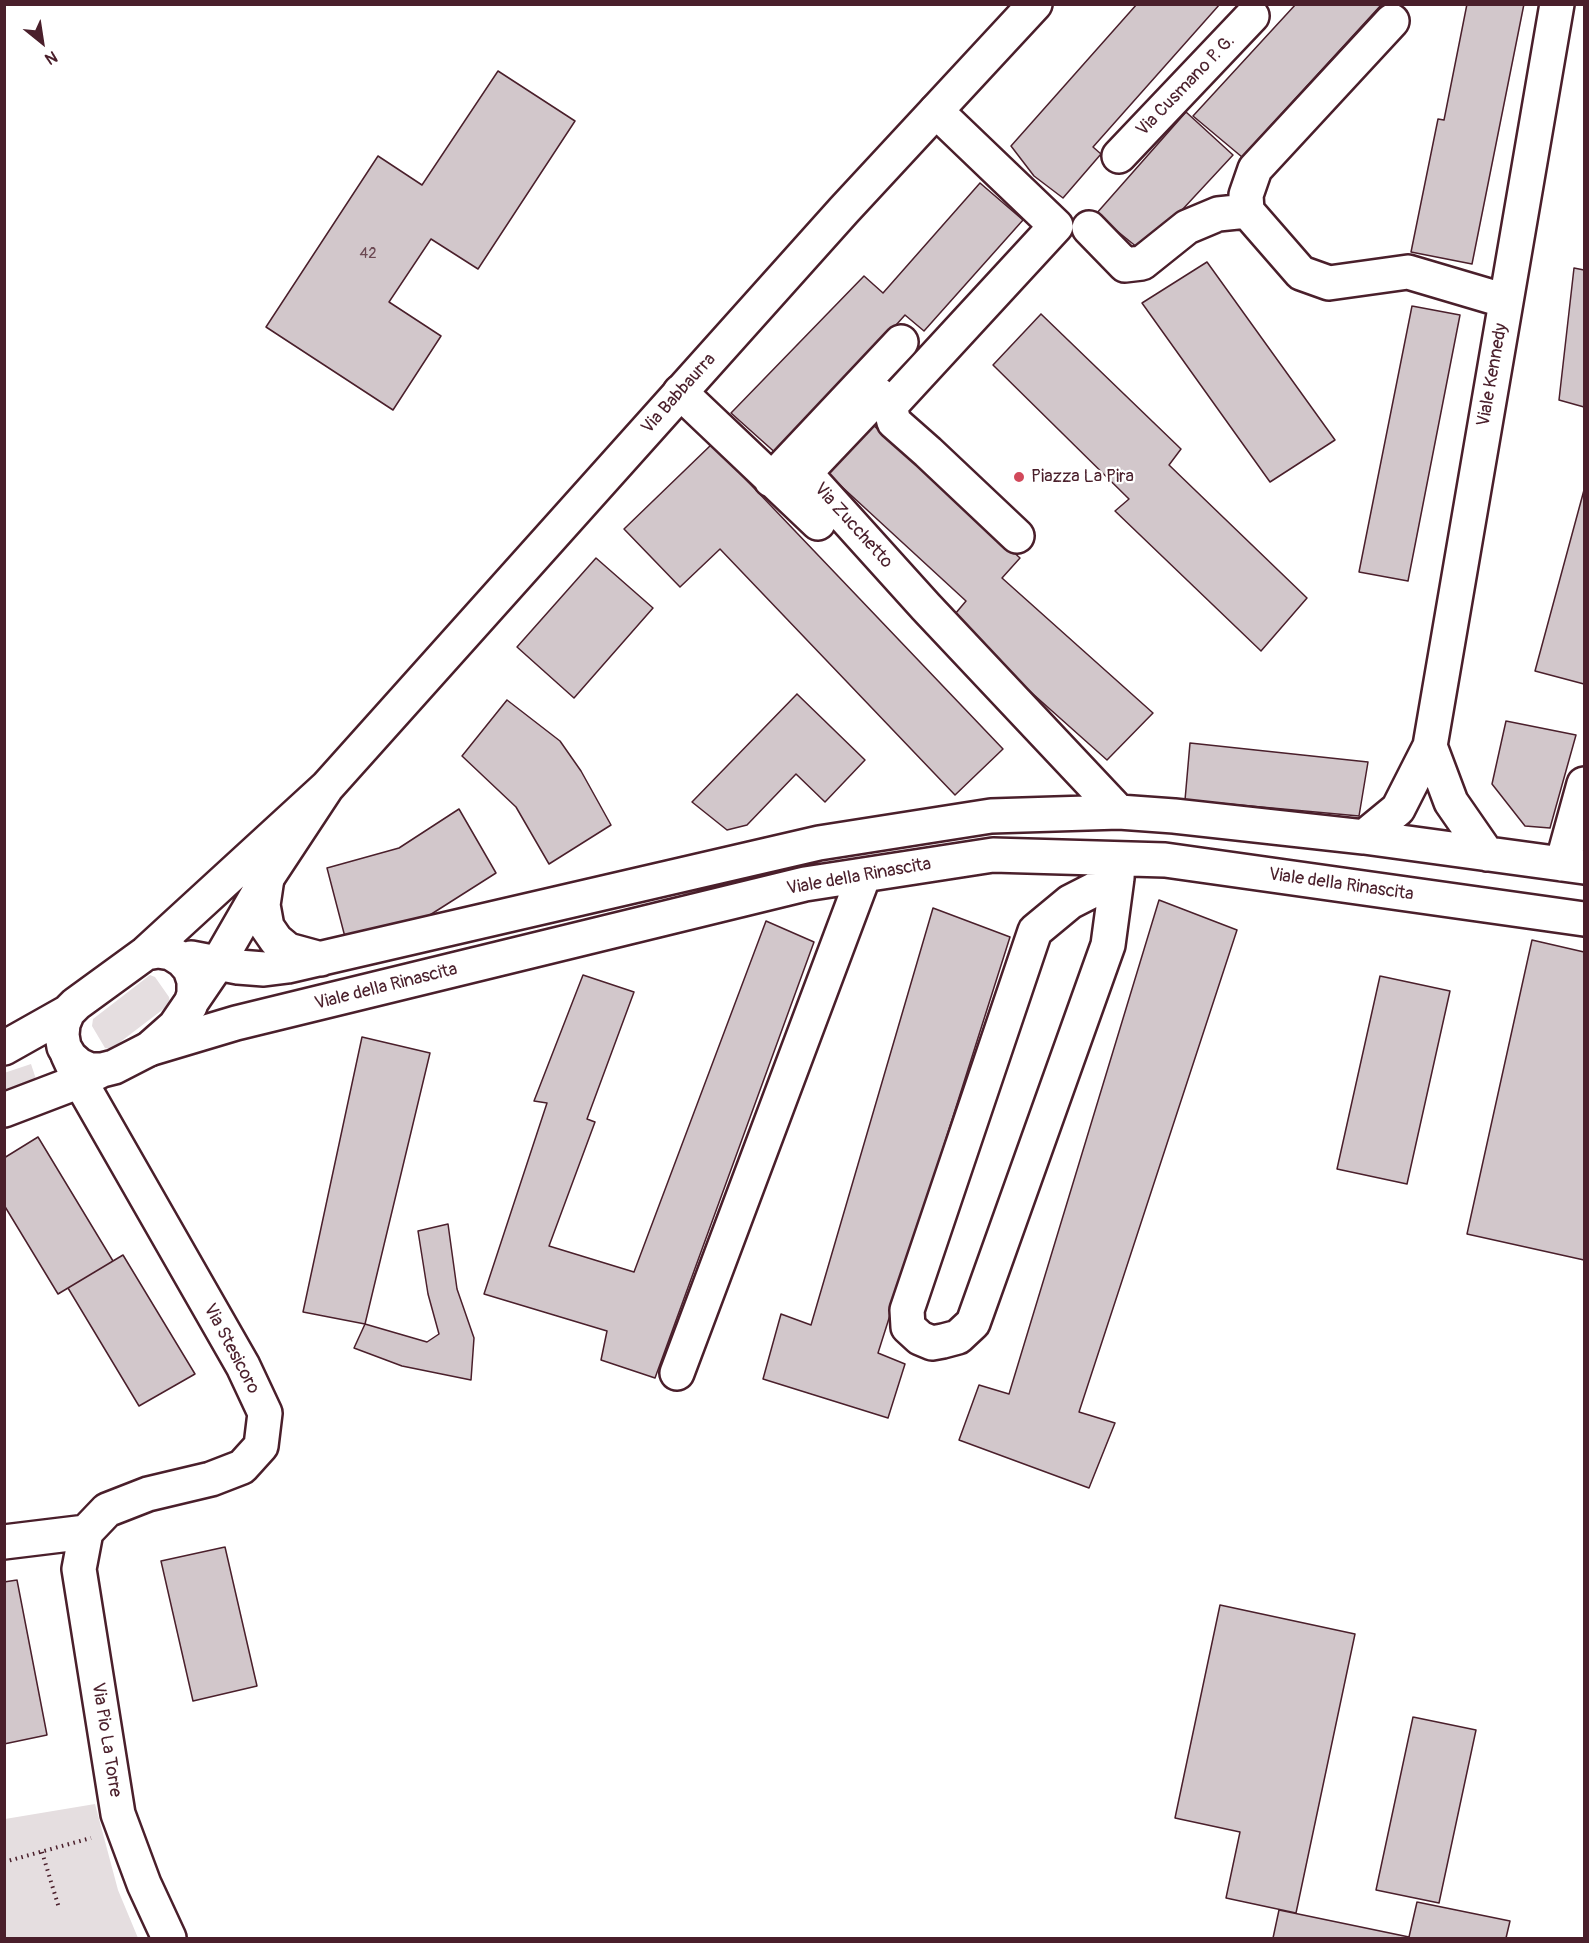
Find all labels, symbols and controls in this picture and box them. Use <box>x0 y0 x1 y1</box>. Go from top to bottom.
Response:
north arrow <box>12 12 72 72</box>
street label: Via Cusmano P. G. <box>1132 31 1240 141</box>
text: N <box>41 46 61 69</box>
house number: 42 <box>359 245 377 263</box>
street label: Viale Kennedy <box>1473 322 1513 428</box>
street label: Via Babbaurra <box>637 349 721 439</box>
place label: Piazza La Pira <box>1031 466 1134 488</box>
marker: Piazza La Pira <box>1012 470 1026 484</box>
street label: Via Zucchetto <box>809 479 897 573</box>
street label: Viale della Rinascita <box>785 854 933 900</box>
street label: Viale della Rinascita <box>1267 864 1415 906</box>
street label: Viale della Rinascita <box>312 959 460 1015</box>
street label: Via Stesicoro <box>198 1300 264 1398</box>
street label: Via Pio La Torre <box>86 1681 126 1799</box>

